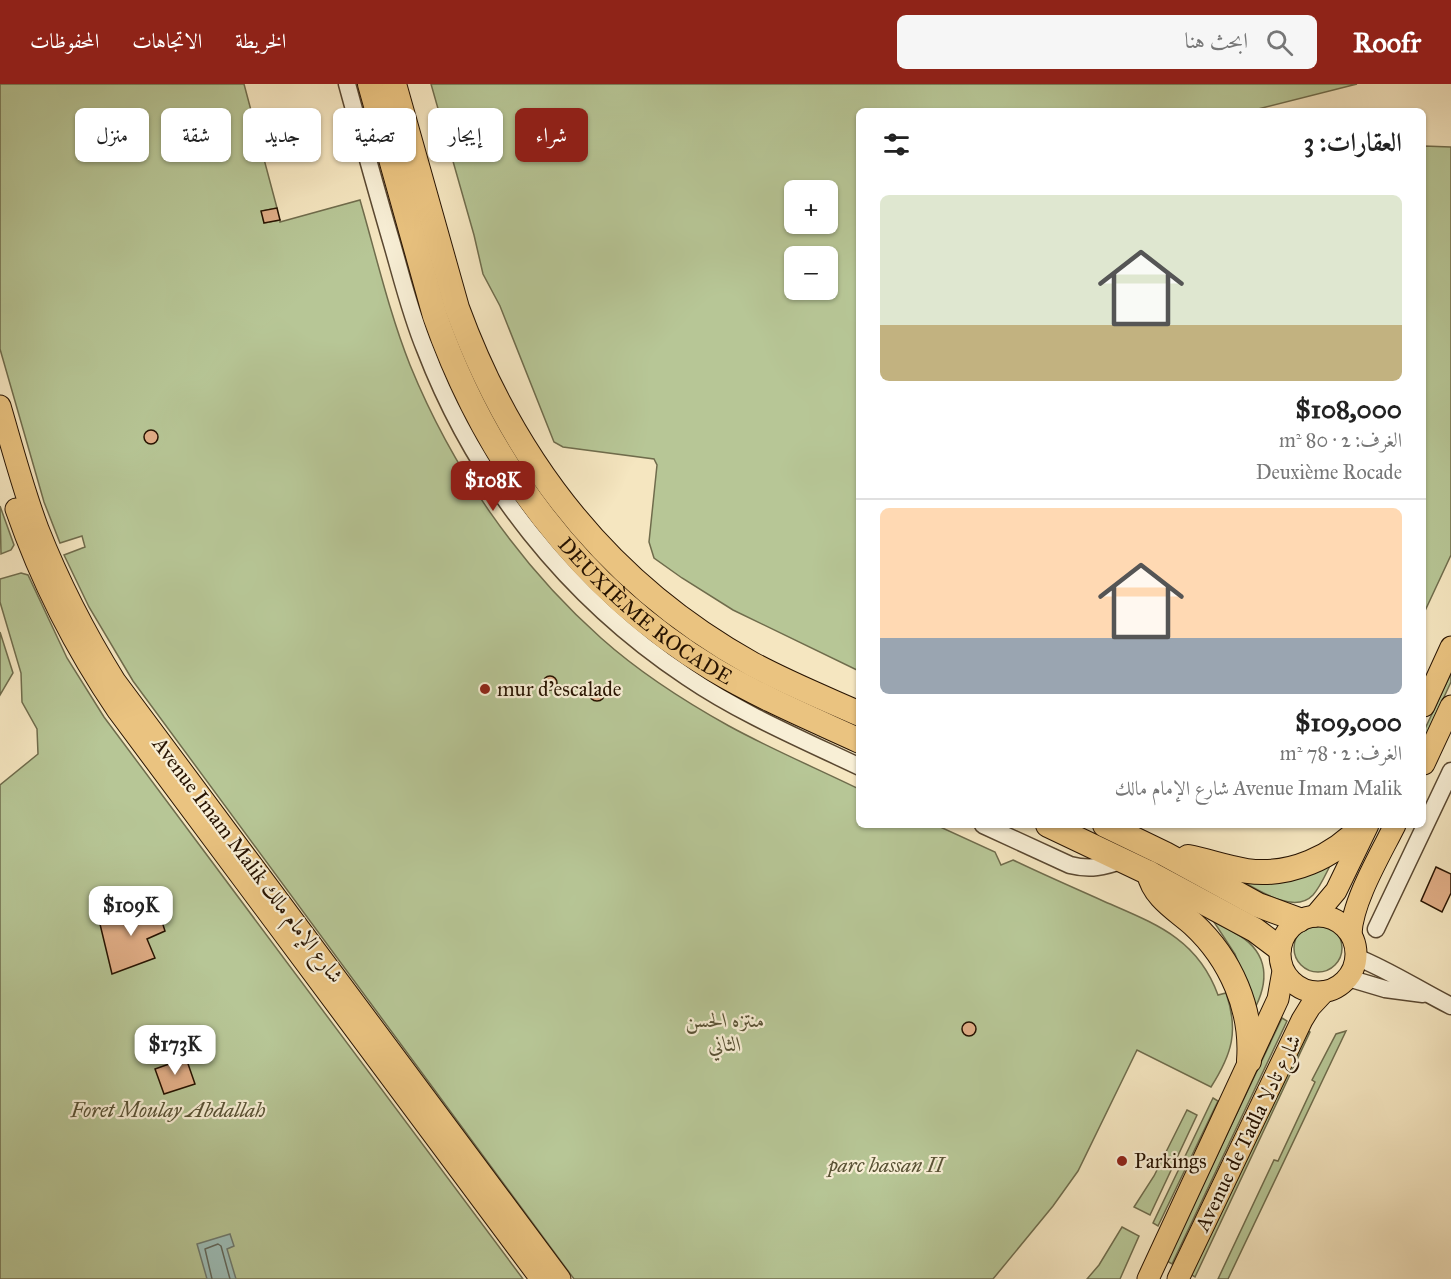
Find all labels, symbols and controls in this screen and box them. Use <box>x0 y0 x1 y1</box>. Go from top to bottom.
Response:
search box <box>897 15 1317 69</box>
text: Roofr <box>1353 25 1421 60</box>
icon: search <box>1263 26 1296 59</box>
text: ابحث هنا <box>1185 27 1248 54</box>
text: المحفوظات <box>30 28 99 54</box>
text: الاتجاهات <box>132 28 202 54</box>
text: الخريطة <box>235 28 286 54</box>
chip: منزل <box>75 108 149 162</box>
chip: شقة <box>161 108 231 162</box>
chip: جديد <box>243 108 321 162</box>
chip: تصفية <box>333 108 416 162</box>
chip: إيجار <box>428 108 503 162</box>
chip: شراء <box>515 108 588 162</box>
text: العقارات: 3 <box>1304 126 1402 158</box>
icon: filters <box>880 128 913 161</box>
map controls <box>784 180 838 300</box>
button: + <box>784 180 838 234</box>
icon: home <box>1087 234 1195 342</box>
button: − <box>784 246 838 300</box>
text: $108,000 <box>1295 393 1402 425</box>
text: الغرف: 2 · 80 m² <box>1279 428 1402 452</box>
text: Deuxième Rocade <box>1256 460 1402 484</box>
pin: $108K <box>451 461 535 512</box>
text: $108K <box>465 468 521 492</box>
street label: DEUXIÈME ROCADE <box>552 532 737 691</box>
icon: home <box>1087 547 1195 655</box>
place label: mur d'escalade <box>497 676 622 702</box>
marker: mur d'escalade <box>478 682 492 696</box>
text: $109,000 <box>1295 706 1402 738</box>
street label: Avenue Imam Malik شارع الإمام مالك <box>142 731 349 991</box>
text: الغرف: 2 · 78 m² <box>1280 741 1402 765</box>
text: Avenue Imam Malik شارع الإمام مالك <box>1115 776 1402 800</box>
pin: $109K <box>89 886 173 937</box>
text: $109K <box>103 893 159 917</box>
park label: منتزه الحسن الثاني <box>685 1007 765 1061</box>
pin: $173K <box>133 1025 217 1076</box>
street label: Avenue de Tadla شارع تادلا <box>1189 1030 1311 1239</box>
text: $173K <box>149 1032 201 1056</box>
park label: Foret Moulay Abdallah <box>69 1097 266 1123</box>
place label: Parkings <box>1134 1148 1207 1174</box>
park label: parc hassan II <box>825 1152 947 1178</box>
marker: Parkings <box>1115 1154 1129 1168</box>

